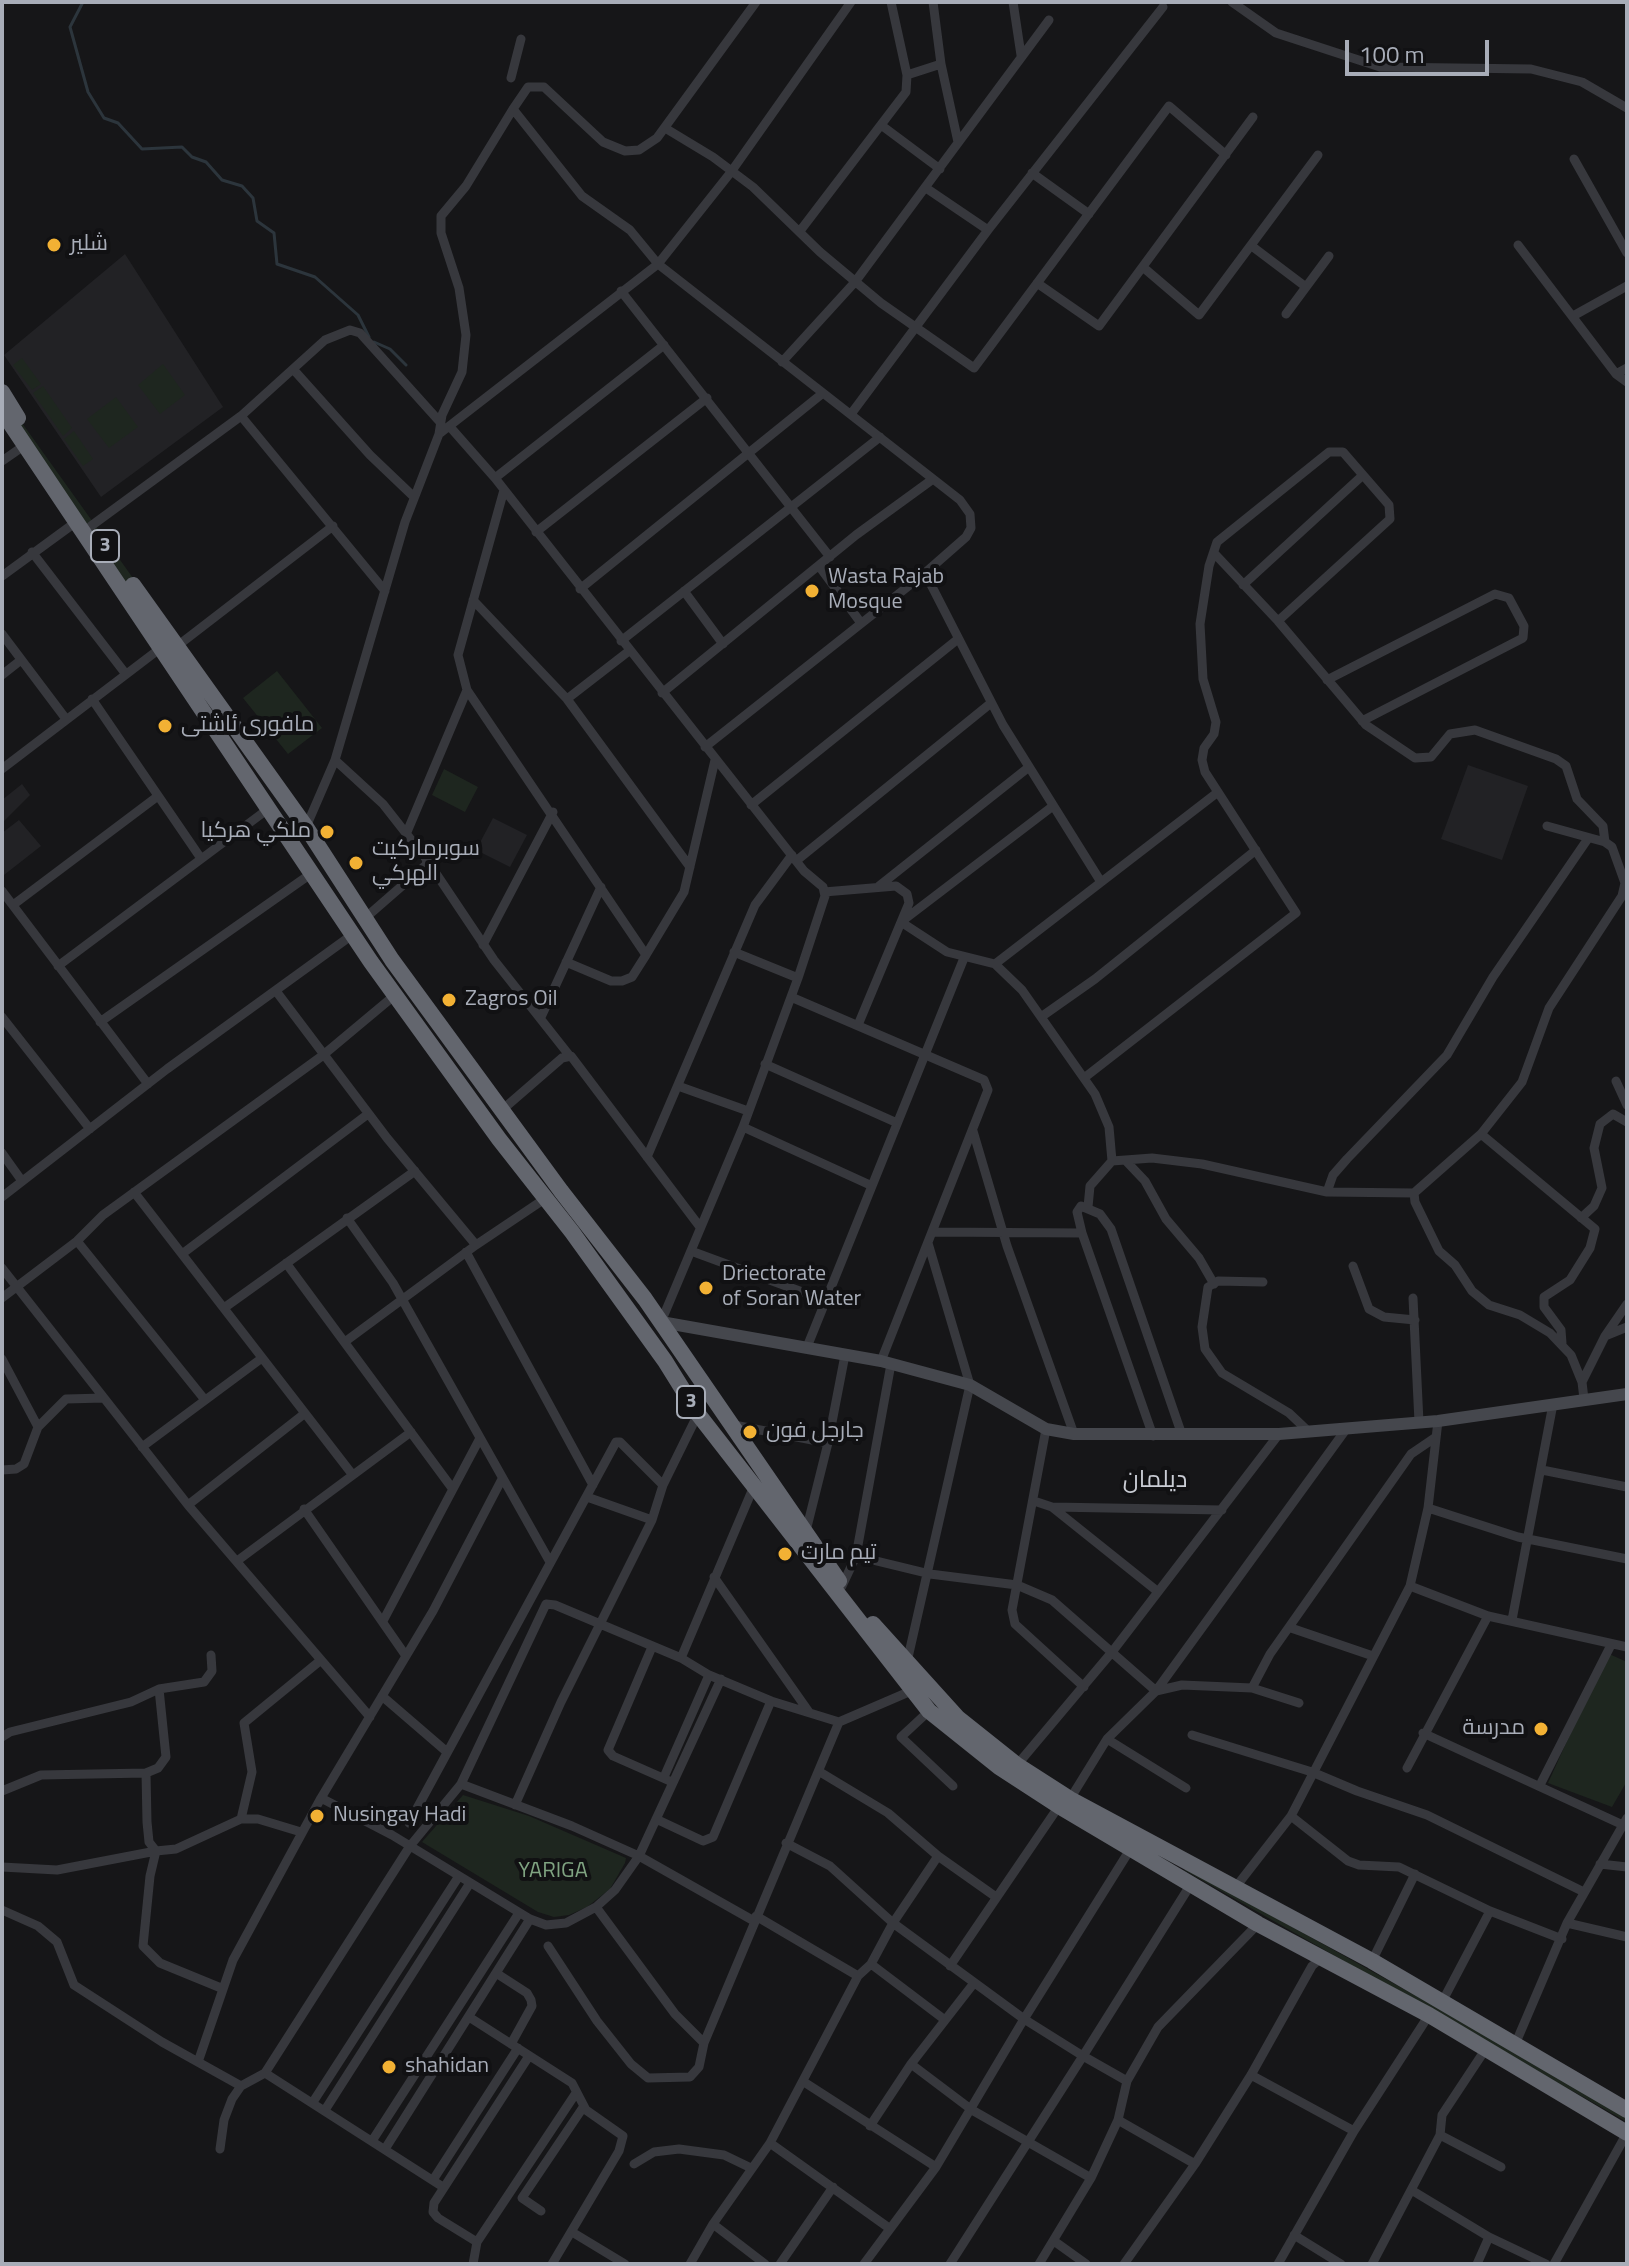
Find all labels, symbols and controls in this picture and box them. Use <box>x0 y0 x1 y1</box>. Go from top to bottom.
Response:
scale bar <box>1349 24 1493 74</box>
text: 100 m <box>1359 36 1425 72</box>
place label: شلير <box>70 232 108 258</box>
marker: شلير <box>45 236 63 254</box>
road number: 3 <box>91 530 119 562</box>
place label: Wasta Rajab Mosque <box>828 565 944 616</box>
marker: Wasta Rajab Mosque <box>803 582 821 600</box>
place label: مافوری ئاشتی <box>181 713 314 739</box>
marker: مافوری ئاشتی <box>156 717 174 735</box>
place label: ملكي هركيا <box>201 819 311 845</box>
marker: ملكي هركيا <box>318 823 336 841</box>
place label: سوبرماركيت الهركي <box>372 837 480 888</box>
marker: سوبرماركيت الهركي <box>347 854 365 872</box>
place label: Zagros Oil <box>465 987 558 1013</box>
marker: Zagros Oil <box>440 991 458 1009</box>
place label: Driectorate of Soran Water <box>722 1262 861 1314</box>
marker: Driectorate of Soran Water <box>697 1279 715 1297</box>
road number: 3 <box>677 1386 705 1418</box>
place label: جارجل فون <box>766 1419 864 1445</box>
marker: جارجل فون <box>741 1423 759 1441</box>
district label: دیلمان <box>1123 1467 1187 1495</box>
place label: تيم مارت <box>801 1541 876 1567</box>
marker: تيم مارت <box>776 1545 794 1563</box>
place label: مدرسة <box>1462 1716 1525 1742</box>
marker: مدرسة <box>1532 1720 1550 1738</box>
place label: Nusingay Hadi <box>333 1803 466 1829</box>
marker: Nusingay Hadi <box>308 1807 326 1825</box>
park label: YARIGA <box>518 1859 588 1885</box>
place label: shahidan <box>405 2054 489 2080</box>
marker: shahidan <box>380 2058 398 2076</box>

